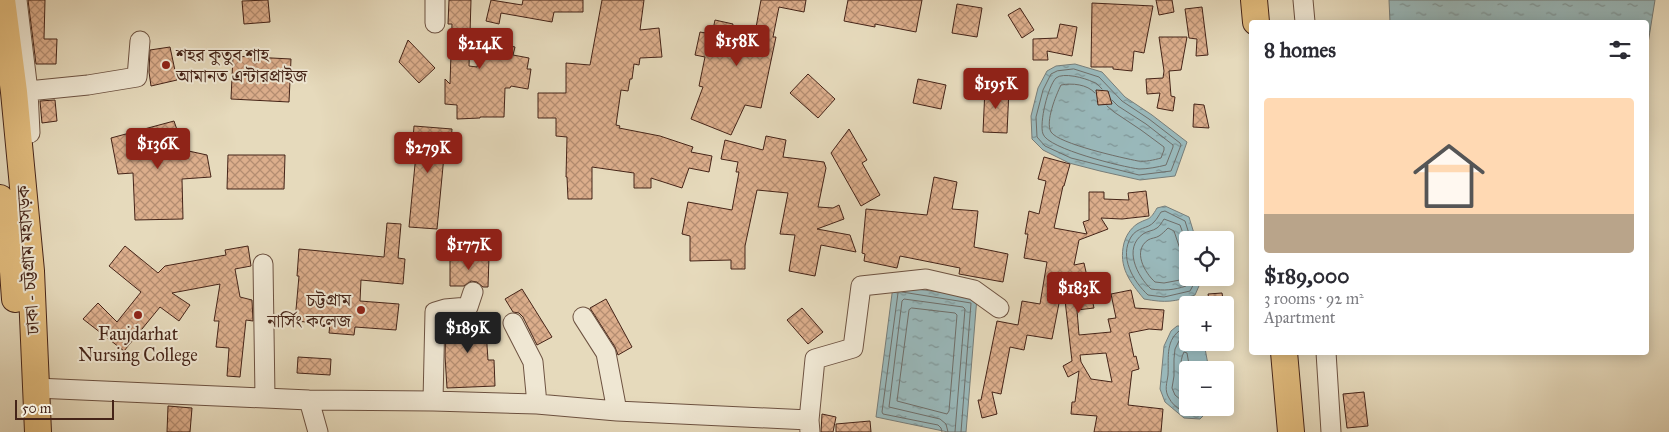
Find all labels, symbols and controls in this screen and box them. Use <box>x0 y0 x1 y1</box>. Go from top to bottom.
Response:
pin: $158K <box>702 24 772 67</box>
pin: $214K <box>445 28 515 70</box>
text: $158K <box>715 31 759 50</box>
text: $214K <box>458 34 502 53</box>
icon: filters <box>1606 36 1634 64</box>
text: 8 homes <box>1264 37 1336 63</box>
place label: শহর কুতুব শাহ আমানত এন্টারপ্রাইজ <box>175 44 308 87</box>
marker: শহর কুতুব শাহ আমানত এন্টারপ্রাইজ <box>160 59 172 71</box>
pin: $195K <box>961 68 1031 110</box>
text: $195K <box>974 74 1018 93</box>
pin: $136K <box>123 128 193 170</box>
icon: home <box>1404 131 1494 221</box>
pin: $279K <box>393 132 463 174</box>
text: $136K <box>137 134 179 153</box>
text: $279K <box>405 138 451 157</box>
street label: ঢাকা - চট্টগ্রাম মহাসড়ক <box>12 183 44 336</box>
pin: $177K <box>434 228 504 271</box>
map controls <box>1179 231 1234 416</box>
button: locate <box>1179 231 1234 286</box>
text: $177K <box>447 235 491 254</box>
text: $189,000 <box>1264 263 1349 289</box>
pin: $183K <box>1044 272 1114 314</box>
text: $183K <box>1058 278 1100 297</box>
place label: চট্টগ্রাম নার্সিং কলেজ <box>266 289 352 332</box>
text: 3 rooms · 92 m² <box>1264 289 1364 308</box>
button: + <box>1179 296 1234 351</box>
marker: চট্টগ্রাম নার্সিং কলেজ <box>355 304 367 316</box>
text: Apartment <box>1264 308 1336 327</box>
marker: Faujdarhat Nursing College <box>132 309 144 321</box>
pin: $189K <box>433 312 503 354</box>
text: $189K <box>446 318 490 337</box>
place label: Faujdarhat Nursing College <box>78 323 198 367</box>
button: − <box>1179 361 1234 416</box>
scale bar <box>15 397 114 420</box>
text: 50 m <box>22 400 51 417</box>

